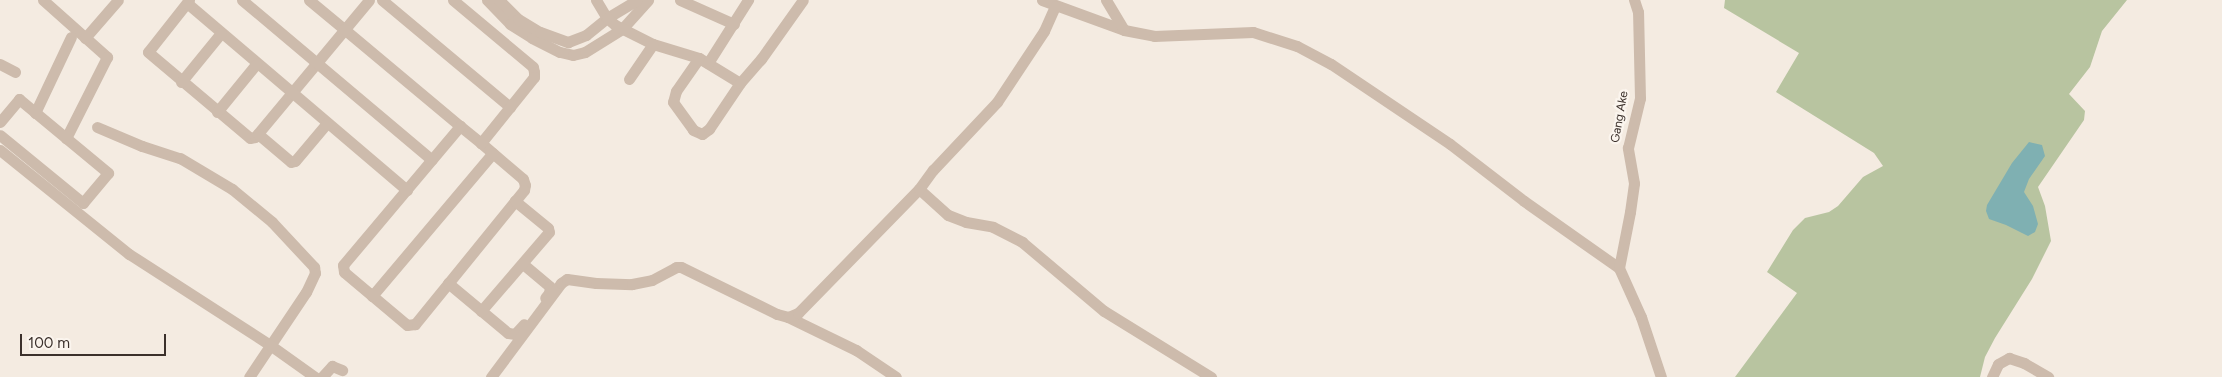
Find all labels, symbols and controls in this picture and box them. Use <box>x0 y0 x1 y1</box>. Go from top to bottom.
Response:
street label: Gang Ake <box>1608 90 1632 144</box>
scale bar <box>22 324 169 356</box>
text: 100 m <box>28 334 70 352</box>

